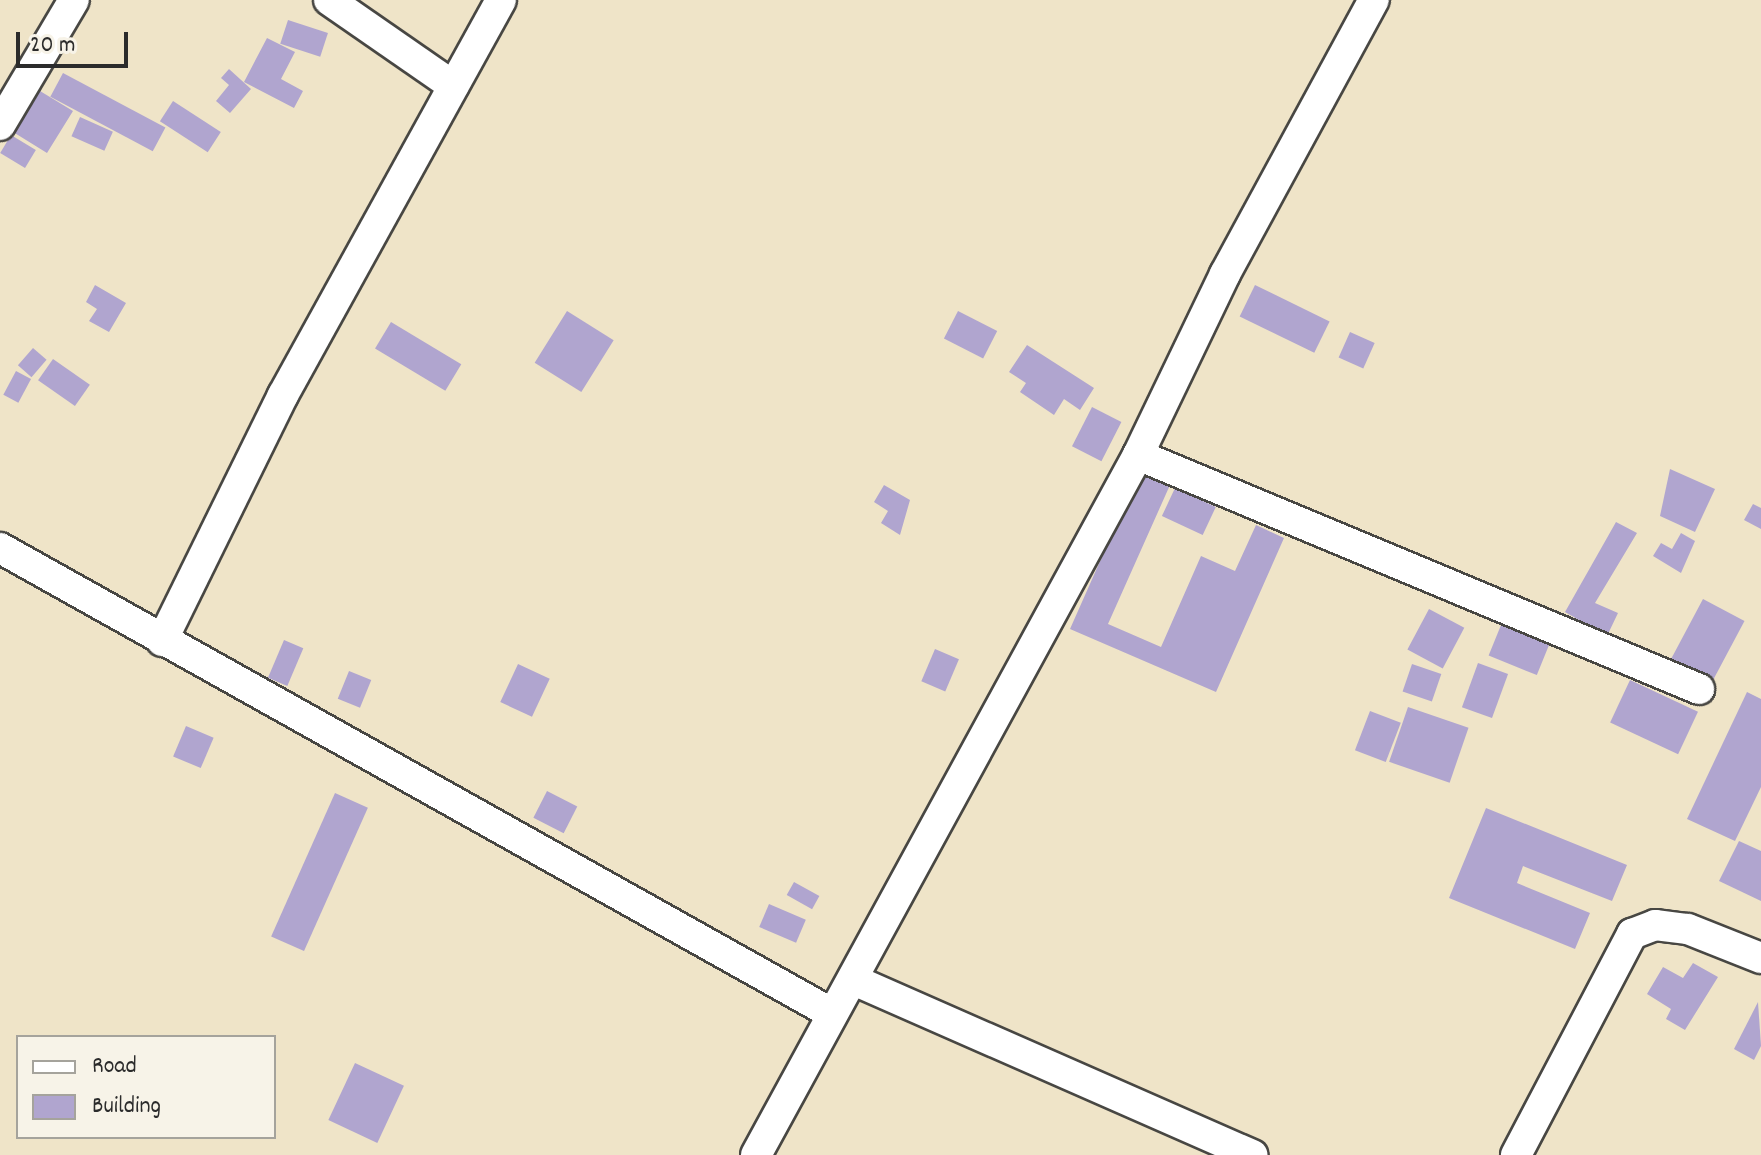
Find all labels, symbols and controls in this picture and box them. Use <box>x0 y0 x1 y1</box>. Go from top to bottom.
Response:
scale bar <box>20 16 132 66</box>
text: 20 m <box>30 29 76 63</box>
legend <box>16 1035 276 1139</box>
text: Road <box>92 1050 137 1084</box>
text: Building <box>92 1090 161 1124</box>

